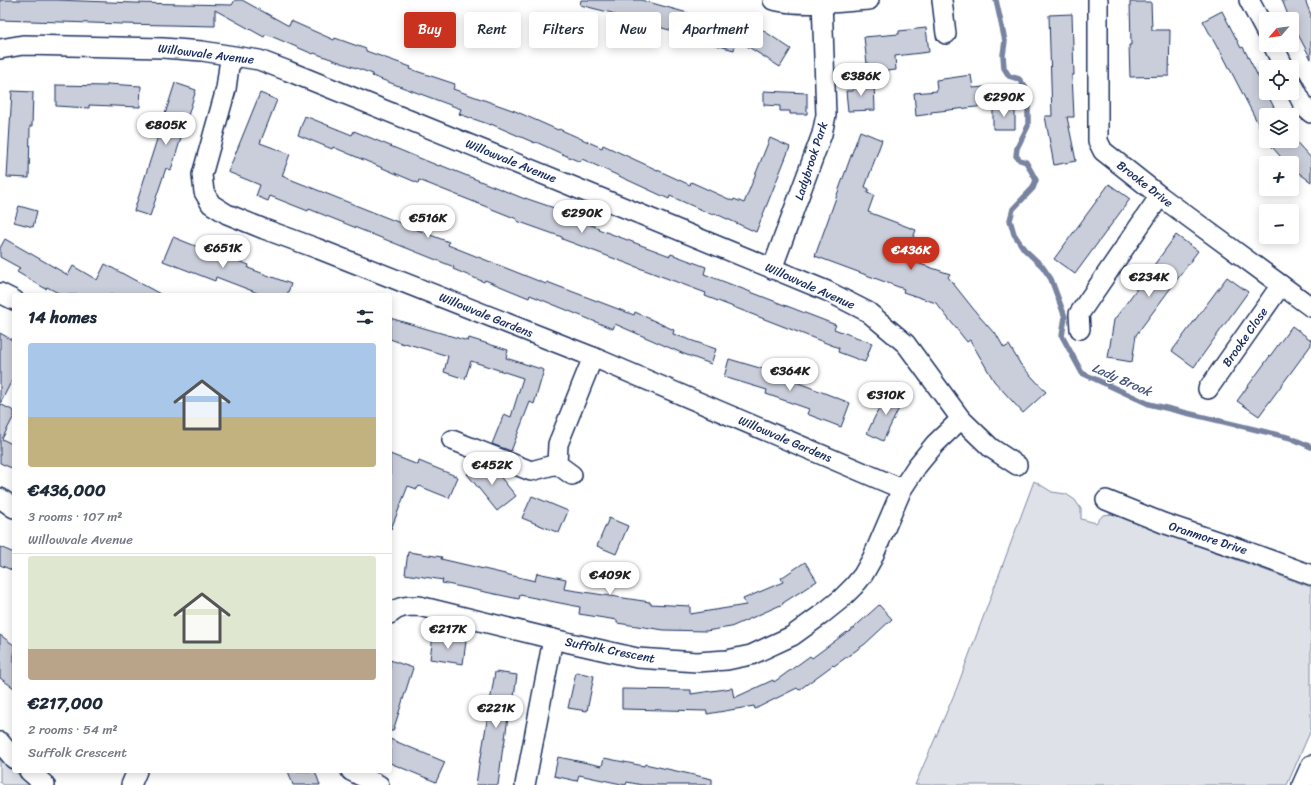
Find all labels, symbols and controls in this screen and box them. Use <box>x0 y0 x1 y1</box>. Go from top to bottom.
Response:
chip: Buy <box>404 12 456 48</box>
chip: Rent <box>464 12 521 48</box>
chip: Filters <box>529 12 598 48</box>
chip: New <box>606 12 661 48</box>
chip: Apartment <box>669 12 763 48</box>
north arrow <box>1259 12 1299 52</box>
map controls <box>1259 12 1299 244</box>
street label: Willowvale Avenue <box>157 37 255 71</box>
button: locate <box>1259 60 1299 100</box>
pin: €386K <box>833 63 889 97</box>
text: €386K <box>842 64 880 87</box>
pin: €290K <box>976 84 1032 118</box>
text: €290K <box>984 85 1024 108</box>
button: layers <box>1259 108 1299 148</box>
pin: €805K <box>138 112 194 146</box>
text: €805K <box>146 113 186 136</box>
street label: Ladybrook Park <box>788 118 834 203</box>
street label: Willowvale Avenue <box>462 133 560 189</box>
street label: Brooke Drive <box>1112 155 1178 213</box>
button: + <box>1259 156 1299 196</box>
pin: €290K <box>554 200 610 234</box>
text: €290K <box>562 201 602 224</box>
button: − <box>1259 204 1299 244</box>
pin: €516K <box>400 205 456 239</box>
text: €516K <box>409 206 447 229</box>
pin: €651K <box>195 235 251 269</box>
text: €651K <box>204 236 242 259</box>
pin: €436K <box>883 237 939 271</box>
text: €436K <box>891 238 931 261</box>
street label: Willowvale Avenue <box>761 256 859 316</box>
pin: €234K <box>1121 264 1177 298</box>
text: €234K <box>1129 265 1169 288</box>
street label: Willowvale Gardens <box>436 286 537 344</box>
text: 14 homes <box>28 302 97 332</box>
street label: Brooke Close <box>1216 303 1274 371</box>
icon: filters <box>354 306 376 328</box>
water label: Lady Brook <box>1088 356 1157 404</box>
pin: €364K <box>762 358 818 392</box>
text: €364K <box>770 359 810 382</box>
icon: home <box>166 369 238 441</box>
pin: €310K <box>858 382 914 416</box>
text: €310K <box>867 383 905 406</box>
street label: Willowvale Gardens <box>735 409 835 469</box>
pin: €452K <box>464 452 520 486</box>
text: €452K <box>472 453 512 476</box>
text: €436,000 <box>28 475 106 505</box>
text: 3 rooms · 107 m² <box>28 505 122 528</box>
street label: Oranmore Drive <box>1166 515 1250 561</box>
text: Willowvale Avenue <box>28 528 133 551</box>
pin: €409K <box>582 562 638 596</box>
text: €409K <box>590 563 630 586</box>
icon: home <box>166 582 238 654</box>
pin: €217K <box>420 616 476 650</box>
text: €217K <box>429 617 467 640</box>
street label: Suffolk Crescent <box>563 630 657 670</box>
text: €217,000 <box>28 688 103 718</box>
pin: €221K <box>468 695 524 729</box>
text: €221K <box>477 696 515 719</box>
text: 2 rooms · 54 m² <box>28 718 118 741</box>
text: Suffolk Crescent <box>28 741 127 764</box>

